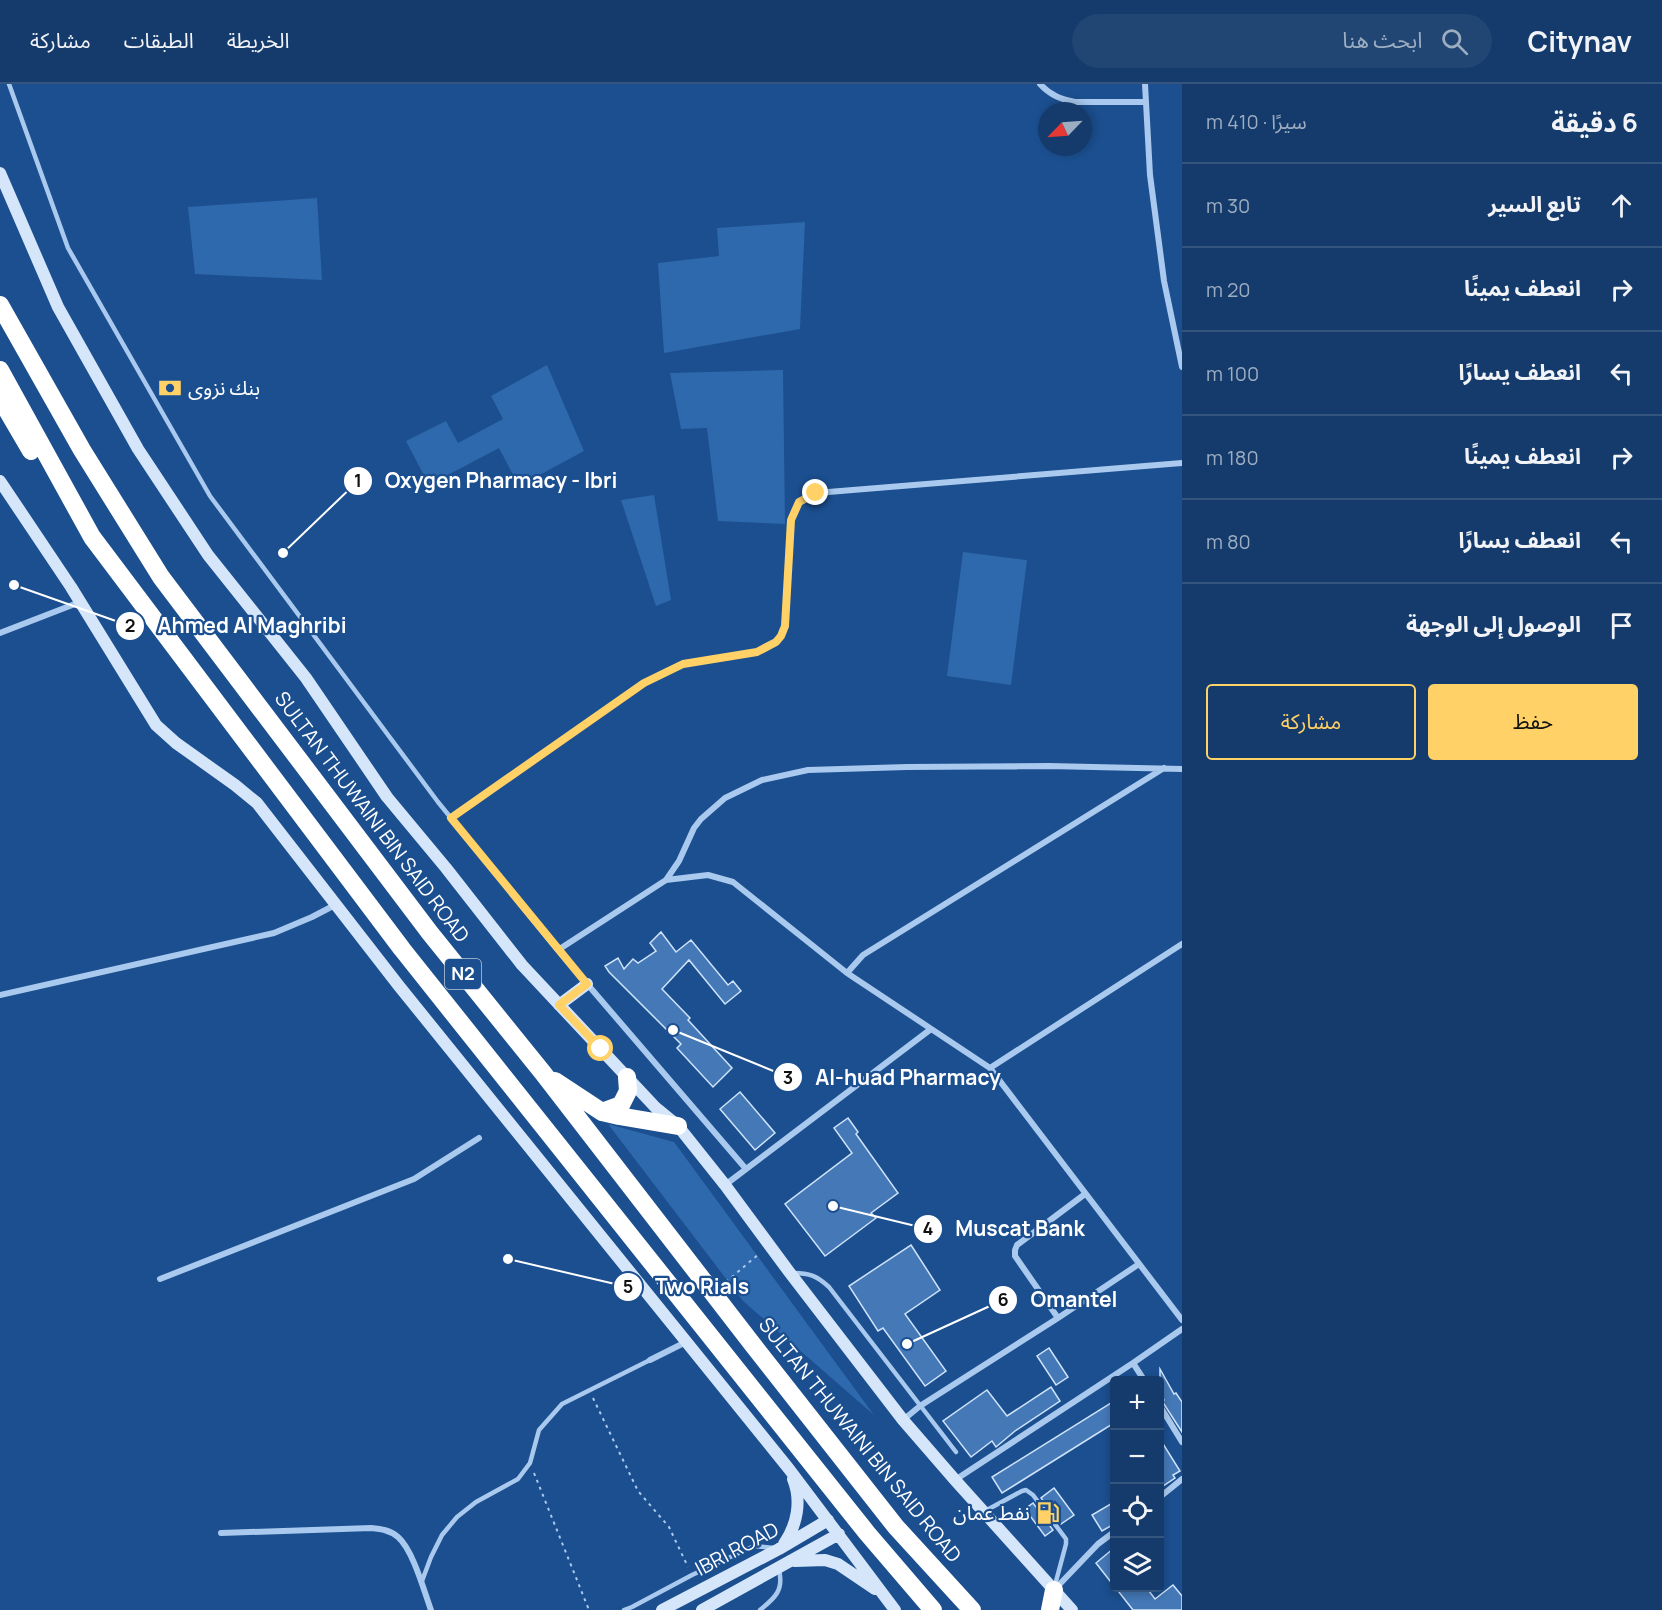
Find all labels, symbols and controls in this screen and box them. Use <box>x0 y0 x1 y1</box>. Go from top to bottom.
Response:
search box <box>1072 14 1492 68</box>
text: Citynav <box>1528 22 1632 60</box>
text: ابحث هنا <box>1342 25 1423 55</box>
icon: search <box>1438 25 1471 58</box>
text: مشاركة <box>30 26 91 54</box>
text: الطبقات <box>124 26 194 54</box>
text: الخريطة <box>227 26 290 54</box>
north arrow <box>1038 102 1092 156</box>
text: 6 دقيقة <box>1551 104 1638 140</box>
text: سيرًا · 410 m <box>1206 108 1307 135</box>
text: تابع السير <box>1488 189 1581 219</box>
icon: ahead <box>1605 189 1638 222</box>
text: 30 m <box>1206 192 1250 219</box>
text: انعطف يمينًا <box>1464 273 1581 303</box>
icon: right <box>1605 273 1638 306</box>
text: 20 m <box>1206 276 1251 303</box>
text: انعطف يسارًا <box>1458 357 1581 387</box>
icon: left <box>1605 357 1638 390</box>
text: 100 m <box>1206 360 1259 387</box>
place label: بنك نزوى <box>188 374 260 401</box>
bank icon: بنك نزوى <box>157 375 183 401</box>
text: انعطف يمينًا <box>1464 441 1581 471</box>
icon: right <box>1605 441 1638 474</box>
text: 180 m <box>1206 444 1259 471</box>
callout: Oxygen Pharmacy - Ibri <box>343 461 630 500</box>
text: Oxygen Pharmacy - Ibri <box>385 466 617 494</box>
text: 1 <box>354 468 362 492</box>
route end <box>802 479 828 505</box>
text: انعطف يسارًا <box>1458 525 1581 555</box>
icon: left <box>1605 525 1638 558</box>
text: 80 m <box>1206 528 1251 555</box>
callout: Ahmed Al Maghribi <box>115 606 358 645</box>
text: الوصول إلى الوجهة <box>1406 609 1581 639</box>
icon: arrive <box>1605 609 1638 642</box>
text: Ahmed Al Maghribi <box>157 611 347 639</box>
text: 2 <box>125 613 135 637</box>
button: مشاركة <box>1206 684 1416 760</box>
button: حفظ <box>1428 684 1638 760</box>
street label: SULTAN THUWAINI BIN SAID ROAD <box>269 686 476 948</box>
road number: N2 <box>445 959 481 989</box>
route start <box>587 1035 613 1061</box>
callout: Al-huad Pharmacy <box>773 1058 1013 1097</box>
text: Al-huad Pharmacy <box>815 1063 1001 1091</box>
text: 3 <box>783 1065 793 1089</box>
callout: Muscat Bank <box>913 1209 1097 1248</box>
text: Muscat Bank <box>955 1214 1085 1242</box>
text: 4 <box>923 1216 934 1240</box>
callout: Two Rials <box>613 1268 761 1307</box>
text: Two Rials <box>655 1272 749 1300</box>
text: 5 <box>623 1274 633 1298</box>
callout: Omantel <box>988 1280 1129 1319</box>
text: Omantel <box>1031 1285 1117 1313</box>
text: 6 <box>997 1287 1009 1311</box>
street label: SULTAN THUWAINI BIN SAID ROAD <box>753 1312 968 1568</box>
map controls <box>1110 1376 1164 1592</box>
button: + <box>1110 1376 1164 1430</box>
button: − <box>1110 1430 1164 1484</box>
button: locate <box>1110 1484 1164 1538</box>
place label: نفط عمان <box>953 1499 1030 1526</box>
fuel station icon: نفط عمان <box>1035 1500 1061 1526</box>
street label: IBRI ROAD <box>690 1515 783 1582</box>
button: layers <box>1110 1538 1164 1592</box>

